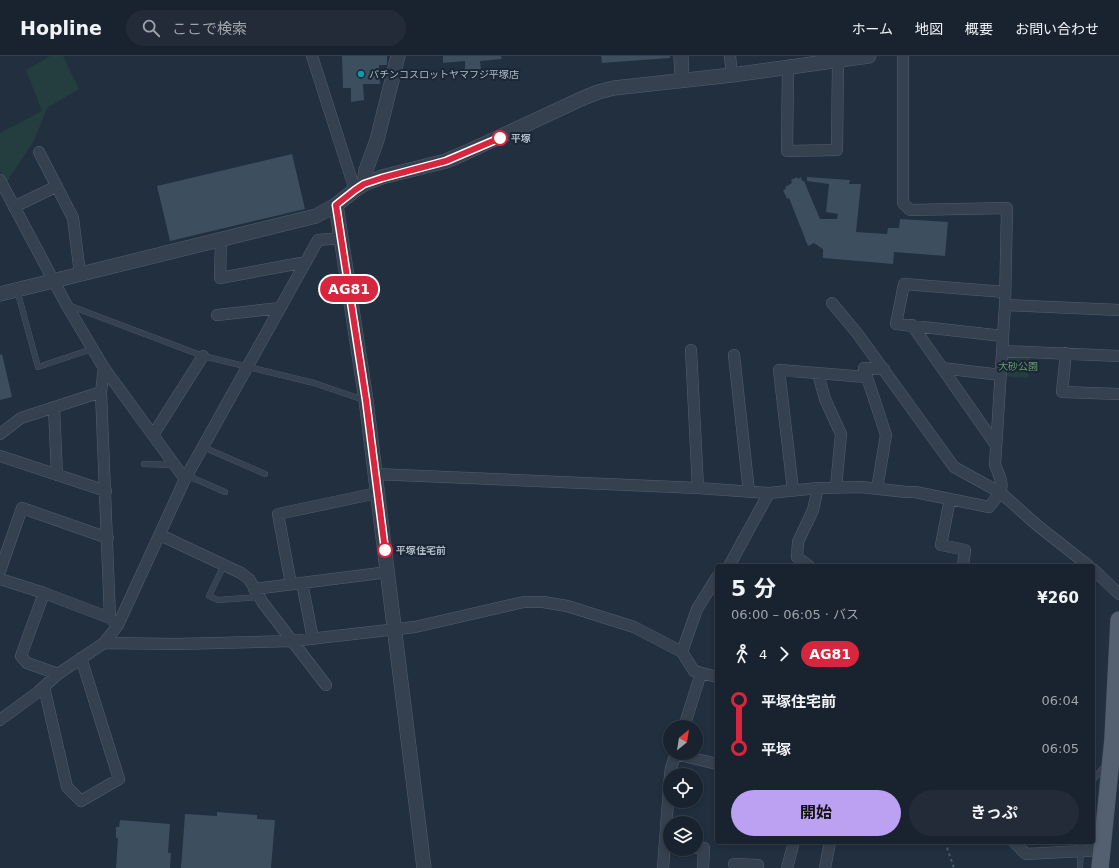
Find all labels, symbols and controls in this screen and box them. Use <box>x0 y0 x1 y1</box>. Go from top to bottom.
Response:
search box <box>126 10 406 46</box>
text: Hopline <box>20 17 102 39</box>
icon: search <box>140 17 162 39</box>
text: ここで検索 <box>172 20 247 38</box>
text: ホーム <box>851 21 893 37</box>
text: 地図 <box>915 21 943 37</box>
text: 概要 <box>965 21 993 37</box>
text: お問い合わせ <box>1015 21 1099 37</box>
marker: パチンコスロットヤマフジ平塚店 <box>356 69 366 79</box>
place label: パチンコスロットヤマフジ平塚店 <box>369 69 519 80</box>
marker: 平塚 <box>492 130 508 146</box>
place label: 平塚 <box>511 133 531 144</box>
line badge: AG81 <box>321 276 377 302</box>
text: AG81 <box>328 281 370 297</box>
park label: 大砂公園 <box>998 361 1038 372</box>
marker: 平塚住宅前 <box>377 542 393 558</box>
place label: 平塚住宅前 <box>396 545 446 556</box>
text: 5 分 <box>731 576 776 601</box>
text: ¥260 <box>1037 589 1079 607</box>
text: 06:00 – 06:05 · バス <box>731 607 859 622</box>
icon: walk <box>731 643 753 665</box>
icon: forward <box>773 643 795 665</box>
text: AG81 <box>809 646 851 662</box>
text: 4 <box>759 647 767 662</box>
text: 平塚住宅前 <box>761 693 836 711</box>
text: 06:04 <box>1042 693 1079 708</box>
north arrow <box>663 720 703 760</box>
map controls <box>663 720 703 856</box>
text: 平塚 <box>761 741 791 759</box>
text: 06:05 <box>1042 741 1079 756</box>
button: locate <box>663 768 703 808</box>
button: 開始 <box>731 790 901 836</box>
button: きっぷ <box>909 790 1079 836</box>
button: layers <box>663 816 703 856</box>

